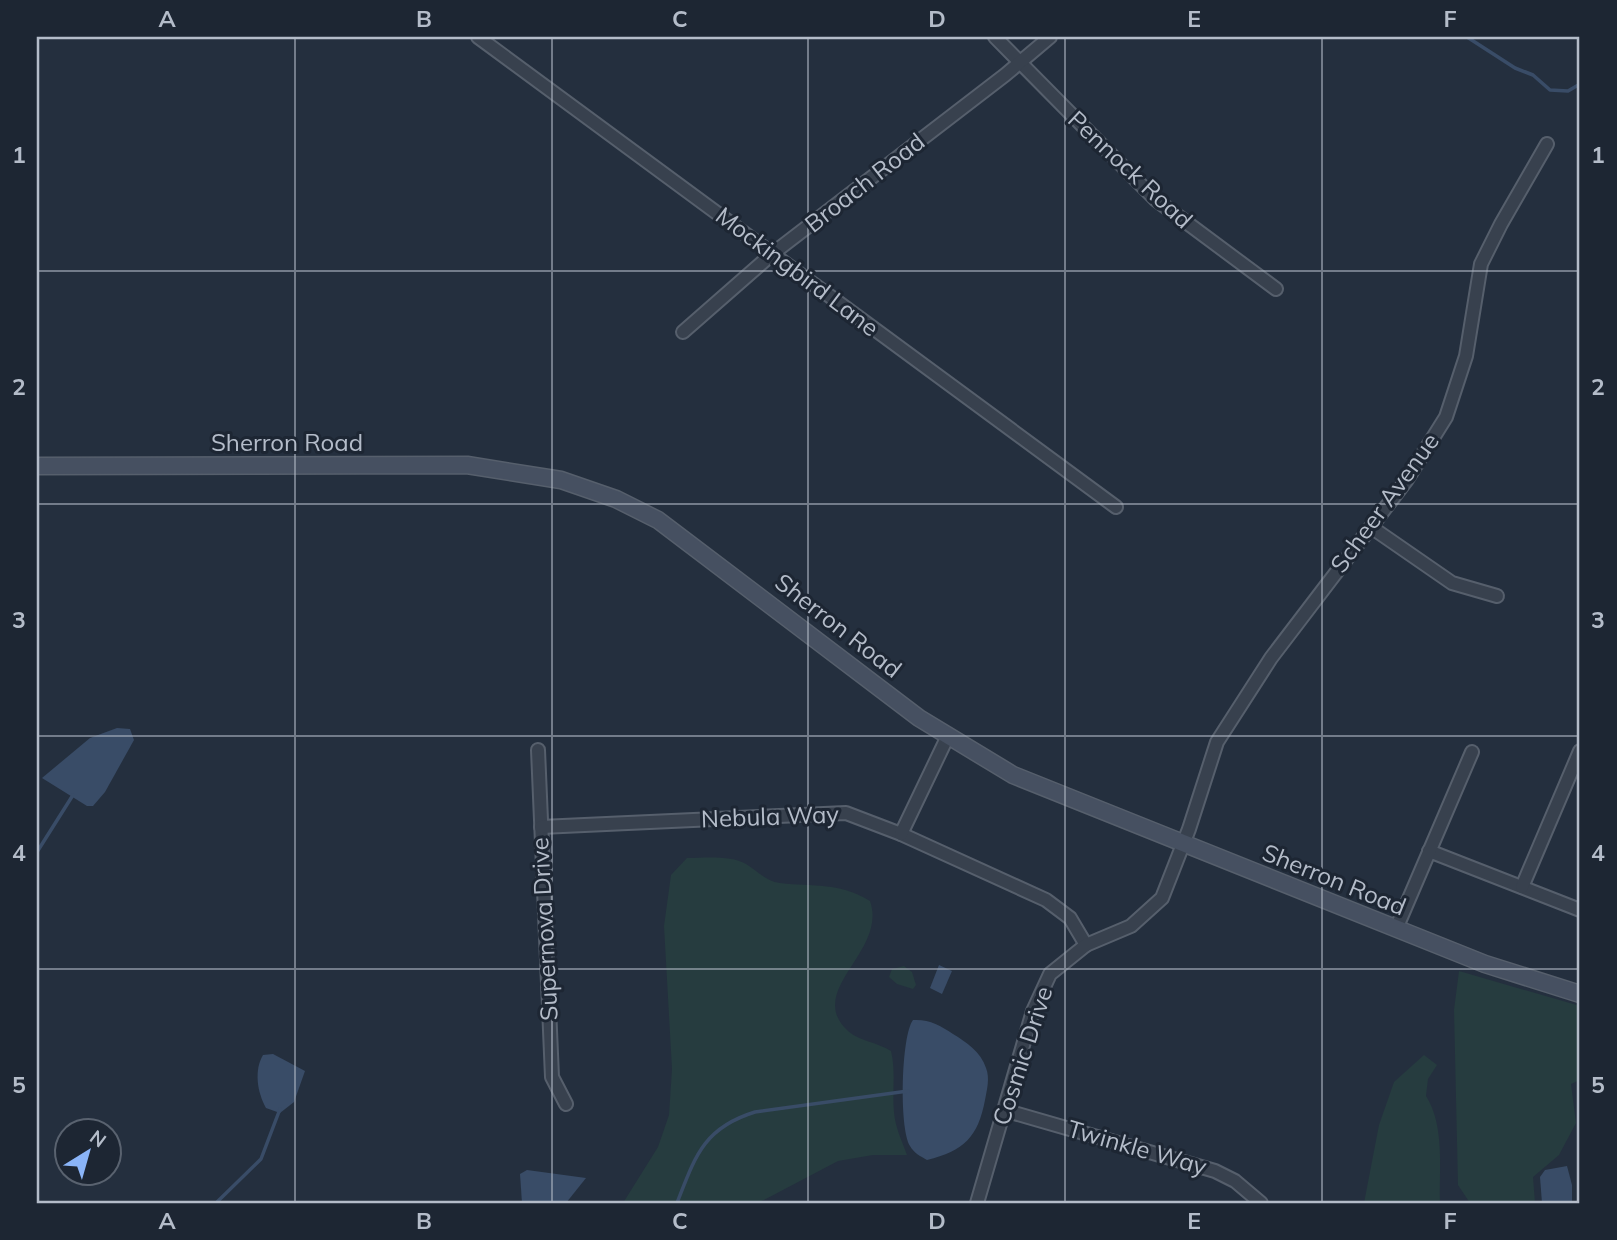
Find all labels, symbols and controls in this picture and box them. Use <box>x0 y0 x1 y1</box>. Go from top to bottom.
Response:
text: A <box>158 4 176 33</box>
text: B <box>416 4 432 33</box>
text: C <box>672 4 688 33</box>
text: D <box>928 4 946 33</box>
text: E <box>1187 4 1201 33</box>
text: F <box>1443 4 1457 33</box>
street label: Pennock Road <box>1062 104 1199 235</box>
street label: Broach Road <box>798 126 930 238</box>
text: 1 <box>12 140 26 169</box>
text: 1 <box>1591 140 1605 169</box>
street label: Mockingbird Lane <box>710 200 885 342</box>
text: 2 <box>12 372 26 401</box>
text: 2 <box>1591 372 1605 401</box>
street label: Sherron Road <box>211 427 363 457</box>
street label: Scheer Avenue <box>1323 427 1445 578</box>
street label: Sherron Road <box>769 567 908 684</box>
text: 3 <box>12 605 26 634</box>
text: 3 <box>1591 605 1605 634</box>
street label: Nebula Way <box>701 799 840 833</box>
street label: Supernova Drive <box>524 837 564 1022</box>
street label: Sherron Road <box>1258 837 1411 921</box>
text: 4 <box>12 838 26 867</box>
text: 4 <box>1591 838 1605 867</box>
street label: Cosmic Drive <box>986 983 1059 1129</box>
text: 5 <box>12 1070 26 1099</box>
text: 5 <box>1591 1070 1605 1099</box>
street label: Twinkle Way <box>1064 1113 1211 1181</box>
north arrow <box>52 1118 122 1188</box>
text: N <box>85 1125 111 1152</box>
text: A <box>158 1206 176 1235</box>
text: B <box>416 1206 432 1235</box>
text: C <box>672 1206 688 1235</box>
text: D <box>928 1206 946 1235</box>
text: E <box>1187 1206 1201 1235</box>
text: F <box>1443 1206 1457 1235</box>

